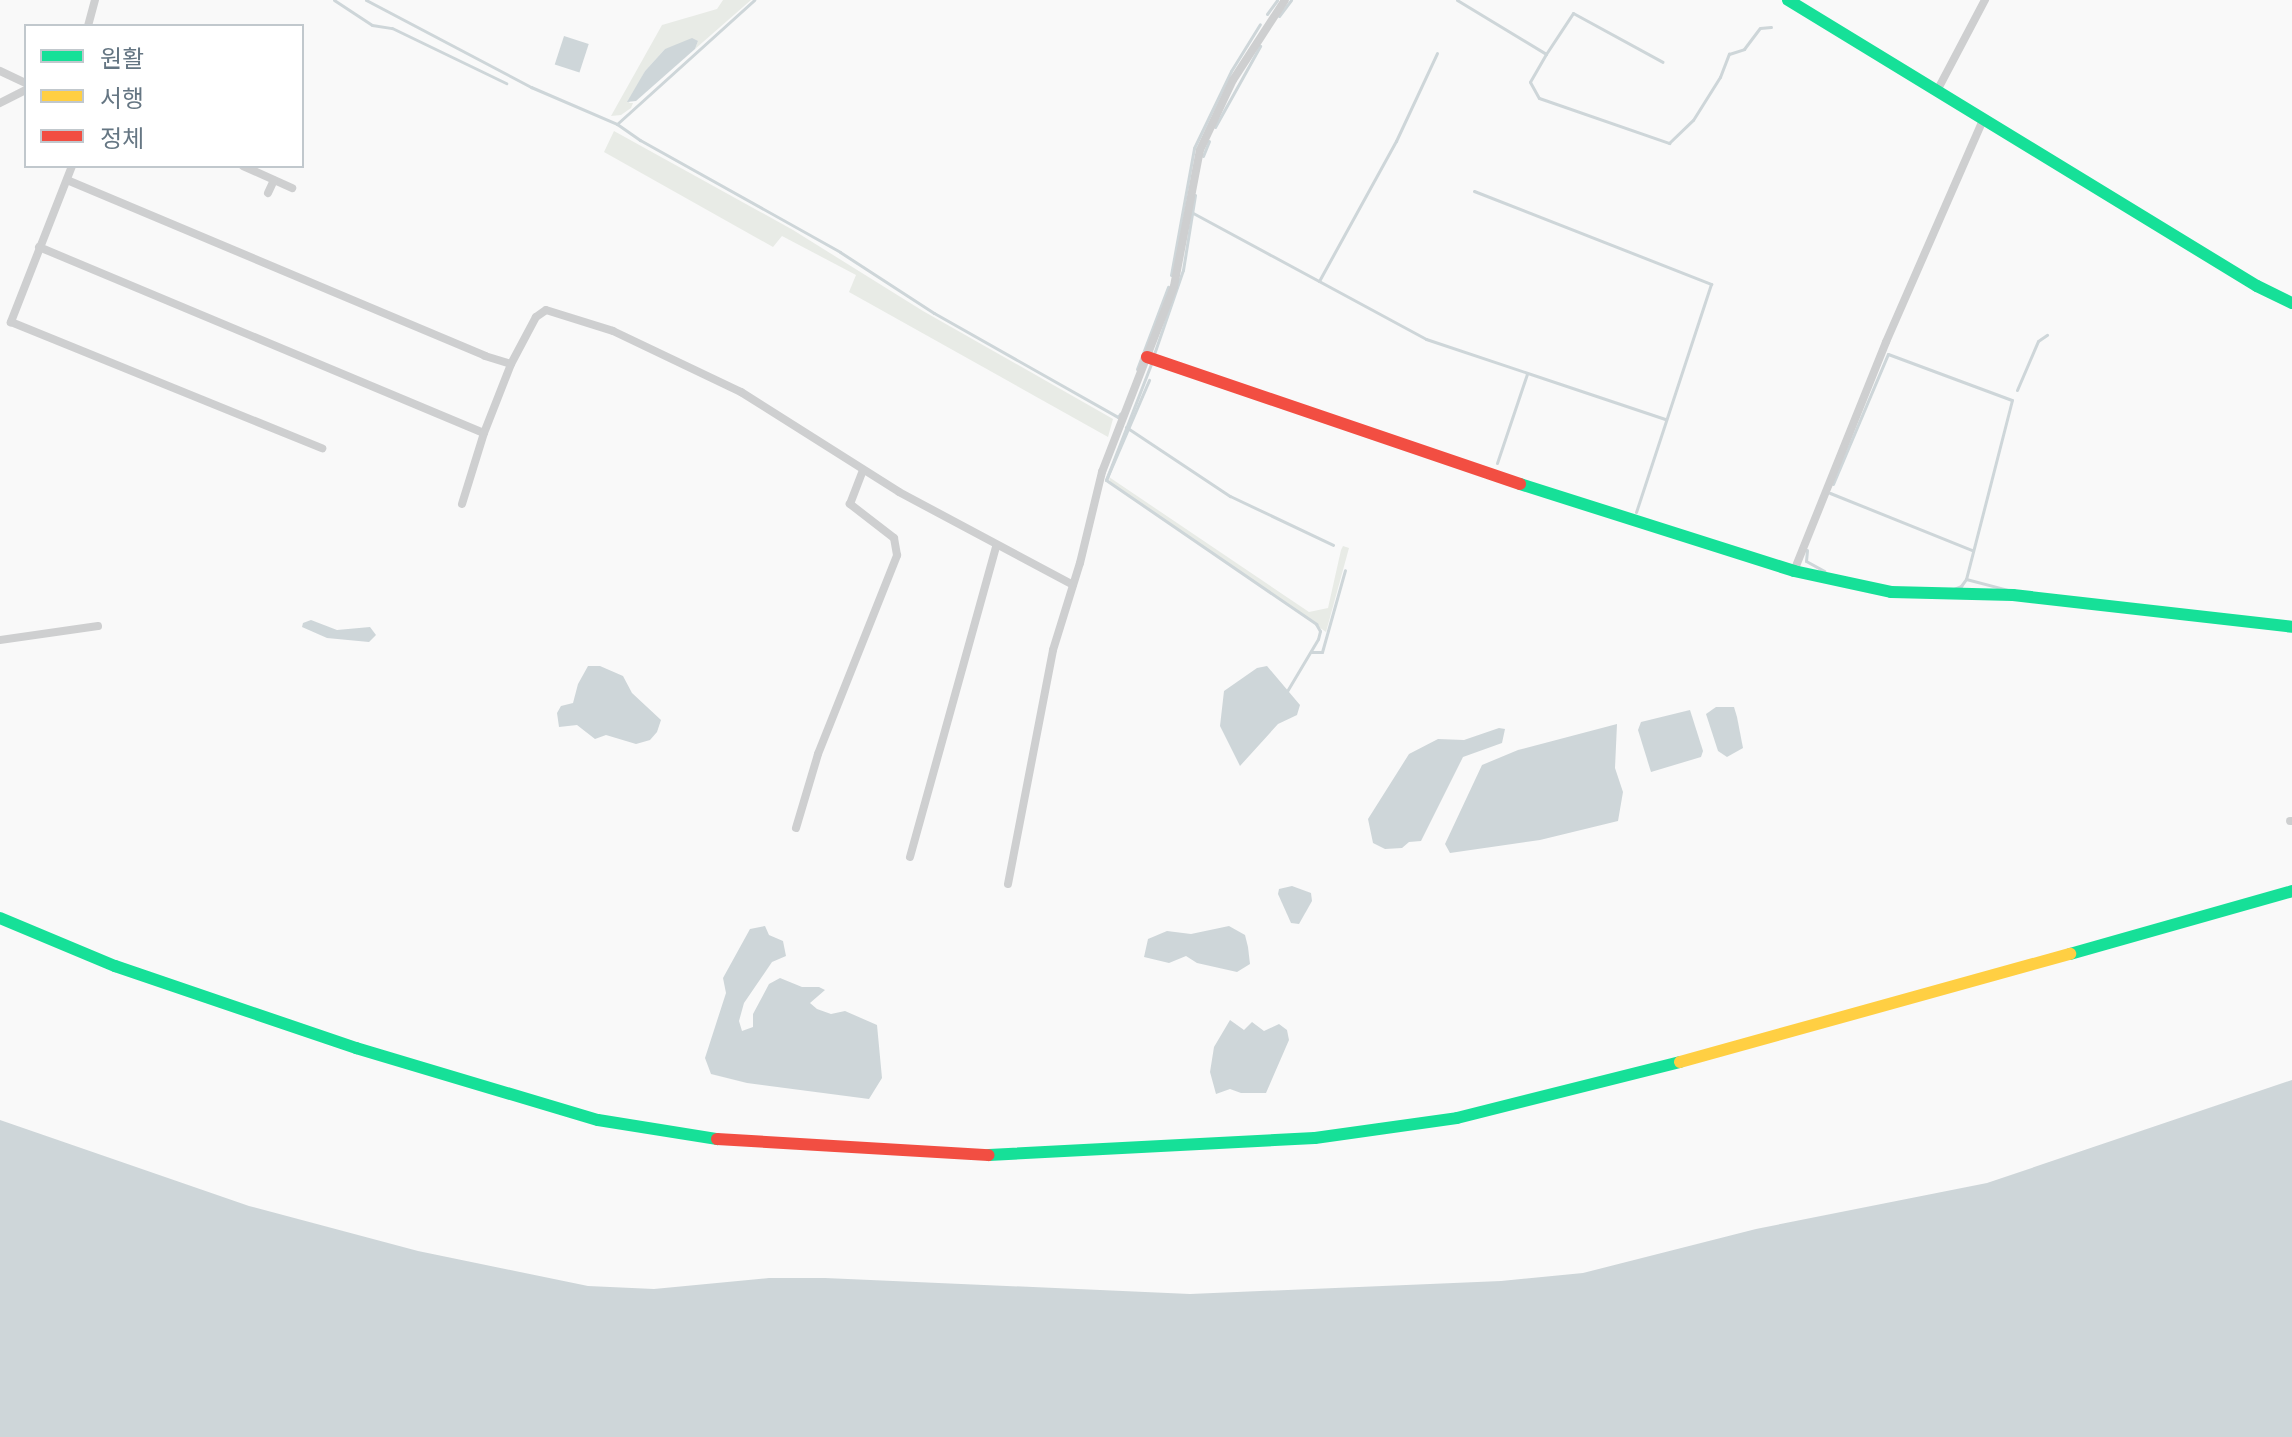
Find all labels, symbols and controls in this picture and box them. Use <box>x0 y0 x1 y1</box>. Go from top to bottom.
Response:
legend <box>24 24 304 168</box>
text: 원활 <box>100 45 144 73</box>
text: 서행 <box>100 85 144 113</box>
text: 정체 <box>100 125 144 153</box>

